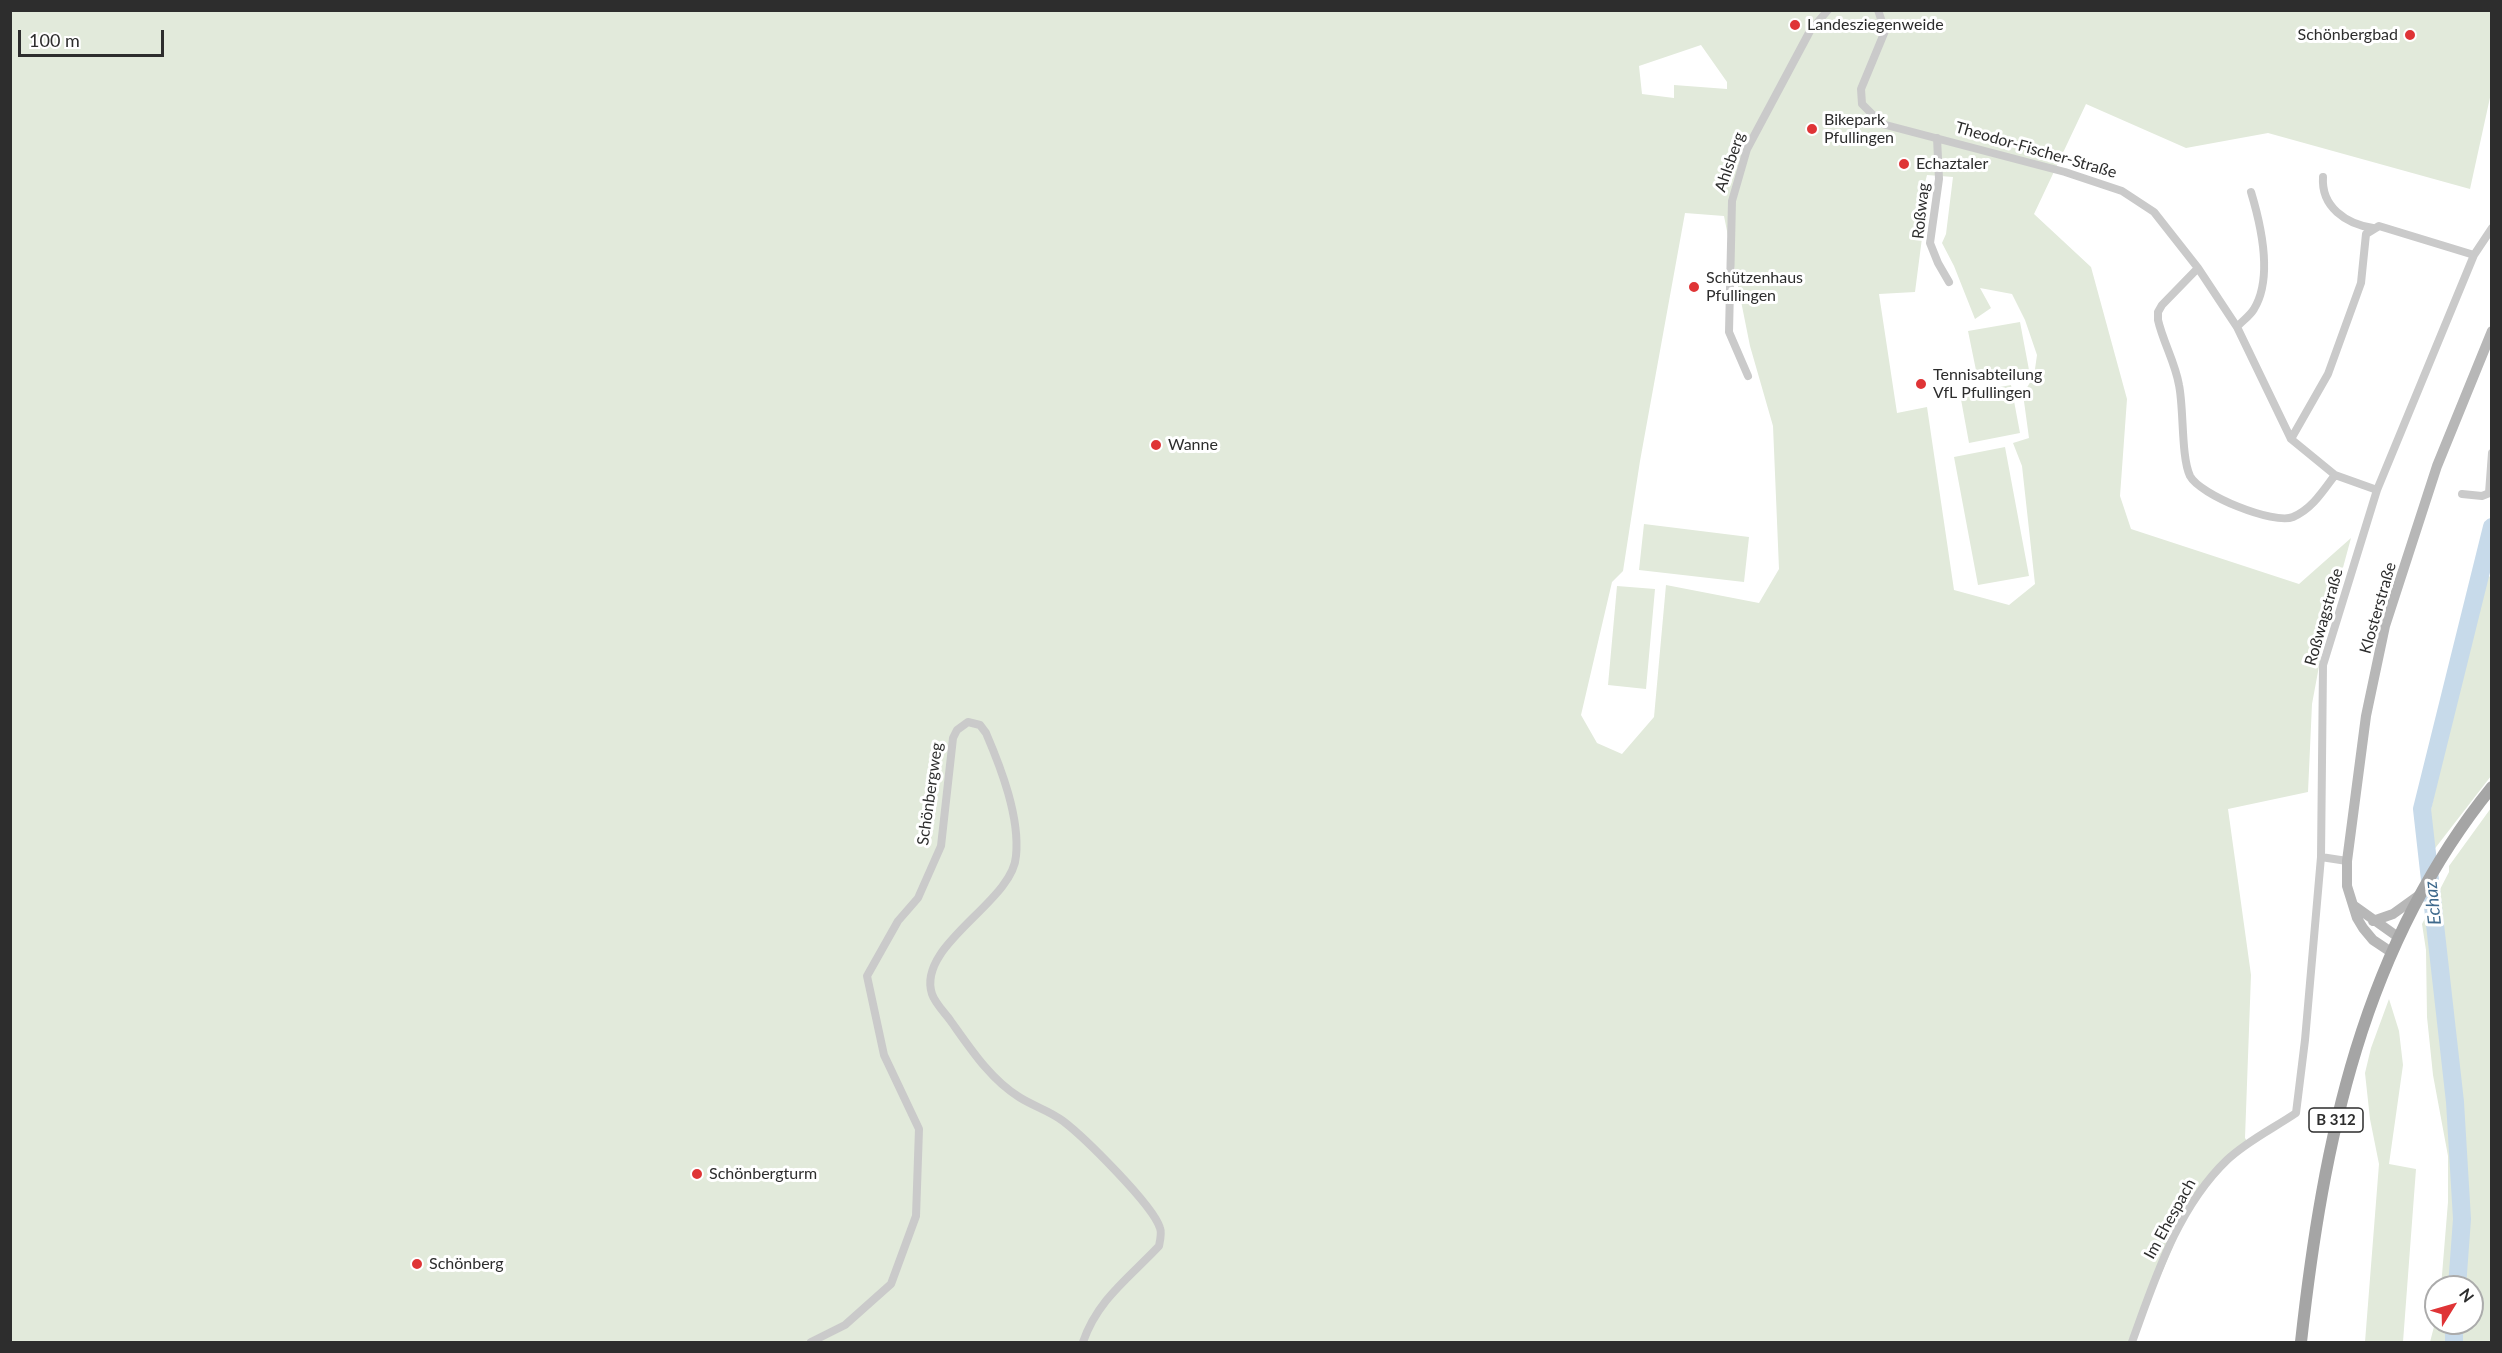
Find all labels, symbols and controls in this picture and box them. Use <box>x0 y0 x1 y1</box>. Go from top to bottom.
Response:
place label: Landesziegenweide <box>1807 15 1944 35</box>
scale bar <box>21 18 166 56</box>
marker: Landesziegenweide <box>1788 18 1802 32</box>
place label: Schönbergbad <box>2298 25 2398 45</box>
marker: Schönbergbad <box>2403 28 2417 42</box>
text: 100 m <box>29 29 80 51</box>
place label: Bikepark Pfullingen <box>1824 110 1894 148</box>
street label: Theodor-Fischer-Straße <box>1953 118 2119 182</box>
marker: Bikepark Pfullingen <box>1805 122 1819 136</box>
street label: Ahlsberg <box>1711 130 1749 194</box>
place label: Echaztaler <box>1916 154 1988 174</box>
marker: Echaztaler <box>1897 157 1911 171</box>
street label: Roßwag <box>1909 182 1933 240</box>
place label: Schützenhaus Pfullingen <box>1706 268 1803 306</box>
marker: Schützenhaus Pfullingen <box>1687 280 1701 294</box>
place label: Tennisabteilung VfL Pfullingen <box>1933 365 2042 403</box>
marker: Tennisabteilung VfL Pfullingen <box>1914 377 1928 391</box>
place label: Wanne <box>1168 435 1218 455</box>
marker: Wanne <box>1149 438 1163 452</box>
street label: Klosterstraße <box>2356 560 2400 656</box>
street label: Roßwagstraße <box>2301 566 2347 668</box>
street label: Schönbergweg <box>913 741 947 847</box>
water label: Echaz <box>2420 880 2446 926</box>
road number: B 312 <box>2309 1108 2363 1132</box>
place label: Schönbergturm <box>709 1164 817 1184</box>
marker: Schönbergturm <box>690 1167 704 1181</box>
street label: Im Ehespach <box>2140 1176 2200 1262</box>
place label: Schönberg <box>429 1254 504 1274</box>
marker: Schönberg <box>410 1257 424 1271</box>
north arrow <box>2424 1275 2484 1335</box>
text: N <box>2456 1284 2478 1306</box>

